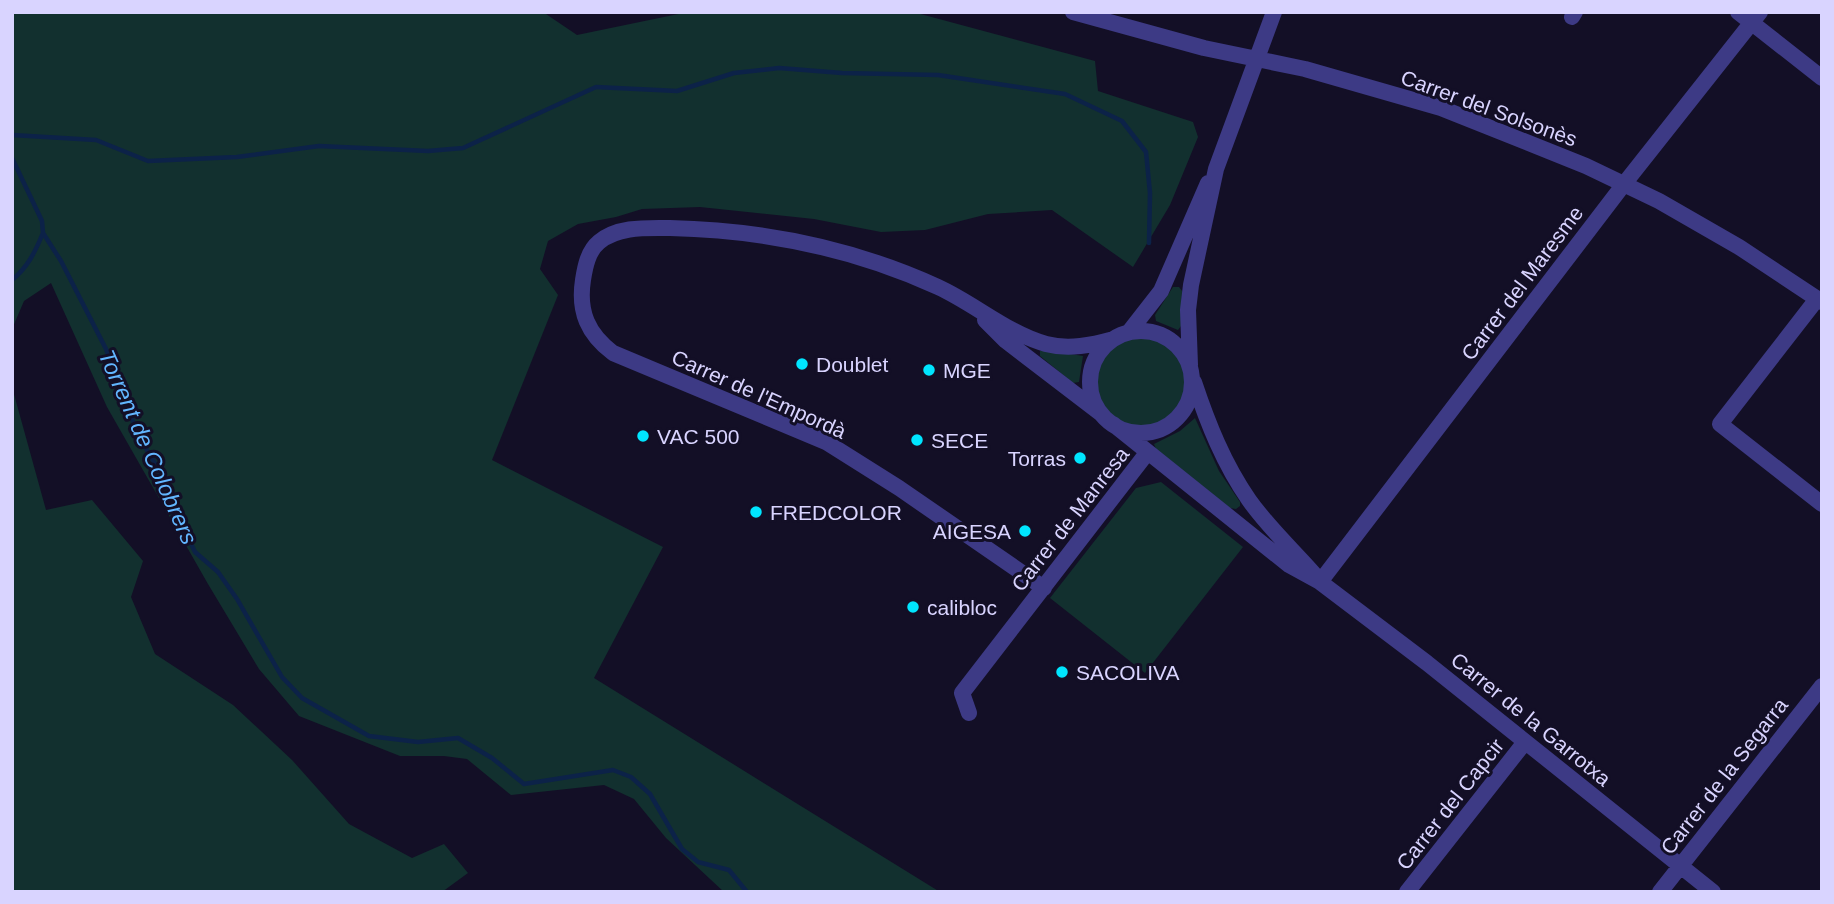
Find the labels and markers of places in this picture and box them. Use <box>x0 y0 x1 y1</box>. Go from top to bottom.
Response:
place label: Doublet <box>816 353 889 376</box>
marker: Doublet <box>794 356 810 372</box>
place label: MGE <box>943 359 991 382</box>
marker: MGE <box>921 362 937 378</box>
place label: VAC 500 <box>657 425 740 448</box>
marker: VAC 500 <box>635 428 651 444</box>
place label: SECE <box>931 429 988 452</box>
marker: SECE <box>909 432 925 448</box>
place label: Torras <box>1008 447 1066 470</box>
marker: Torras <box>1072 450 1088 466</box>
place label: FREDCOLOR <box>770 501 902 524</box>
marker: FREDCOLOR <box>748 504 764 520</box>
place label: AIGESA <box>933 520 1011 543</box>
marker: AIGESA <box>1017 523 1033 539</box>
place label: calibloc <box>927 596 997 619</box>
marker: calibloc <box>905 599 921 615</box>
place label: SACOLIVA <box>1076 661 1179 684</box>
marker: SACOLIVA <box>1054 664 1070 680</box>

